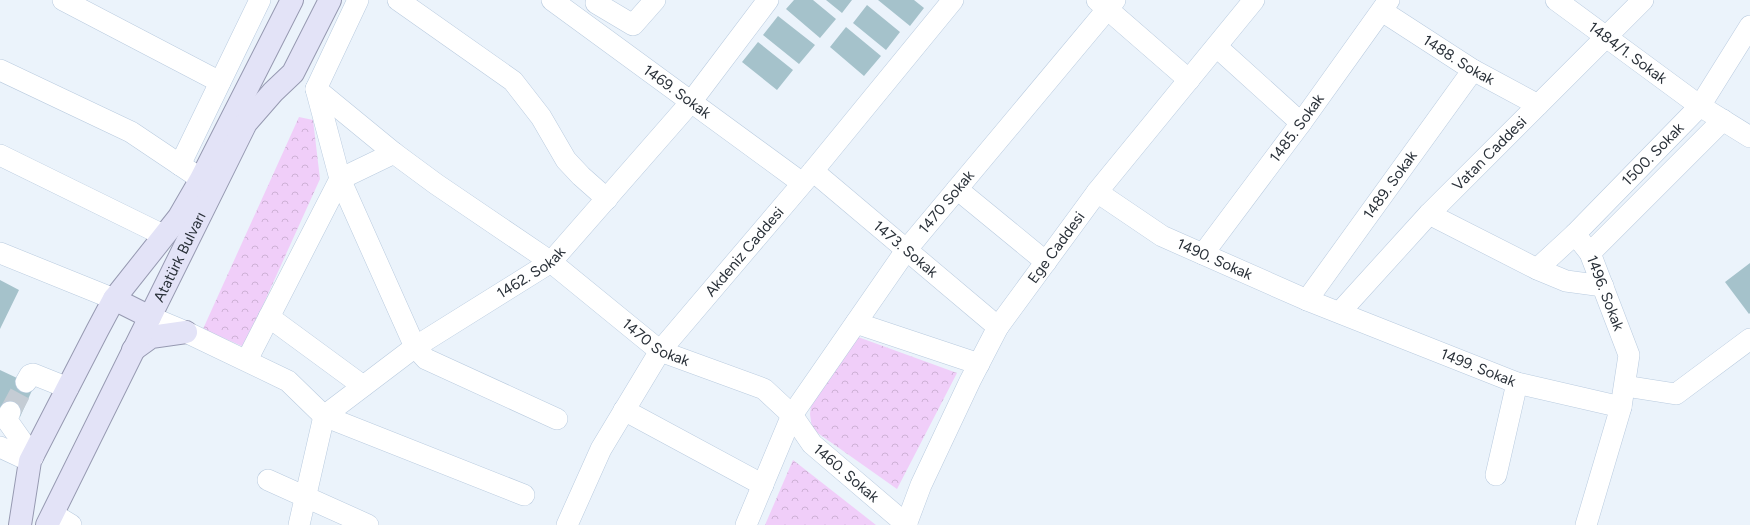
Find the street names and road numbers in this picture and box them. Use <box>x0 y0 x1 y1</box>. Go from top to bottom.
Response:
street label: 1484/1. Sokak <box>1585 18 1671 88</box>
street label: 1488. Sokak <box>1420 31 1498 89</box>
street label: 1469. Sokak <box>640 61 715 123</box>
street label: 1485. Sokak <box>1266 90 1328 166</box>
street label: Vatan Caddesi <box>1449 113 1530 194</box>
street label: 1500. Sokak <box>1618 119 1688 190</box>
street label: 1489. Sokak <box>1359 147 1421 223</box>
street label: 1470 Sokak <box>915 166 978 237</box>
street label: Akdeniz Caddesi <box>701 203 788 300</box>
street label: Ege Caddesi <box>1024 208 1088 287</box>
street label: Atatürk Bulvarı <box>150 209 210 305</box>
street label: 1473. Sokak <box>870 217 942 282</box>
street label: 1490. Sokak <box>1174 235 1256 284</box>
street label: 1462. Sokak <box>494 243 570 303</box>
street label: 1496. Sokak <box>1583 253 1628 334</box>
street label: 1470 Sokak <box>618 315 693 370</box>
street label: 1499. Sokak <box>1438 345 1519 391</box>
street label: 1460. Sokak <box>810 440 883 506</box>

